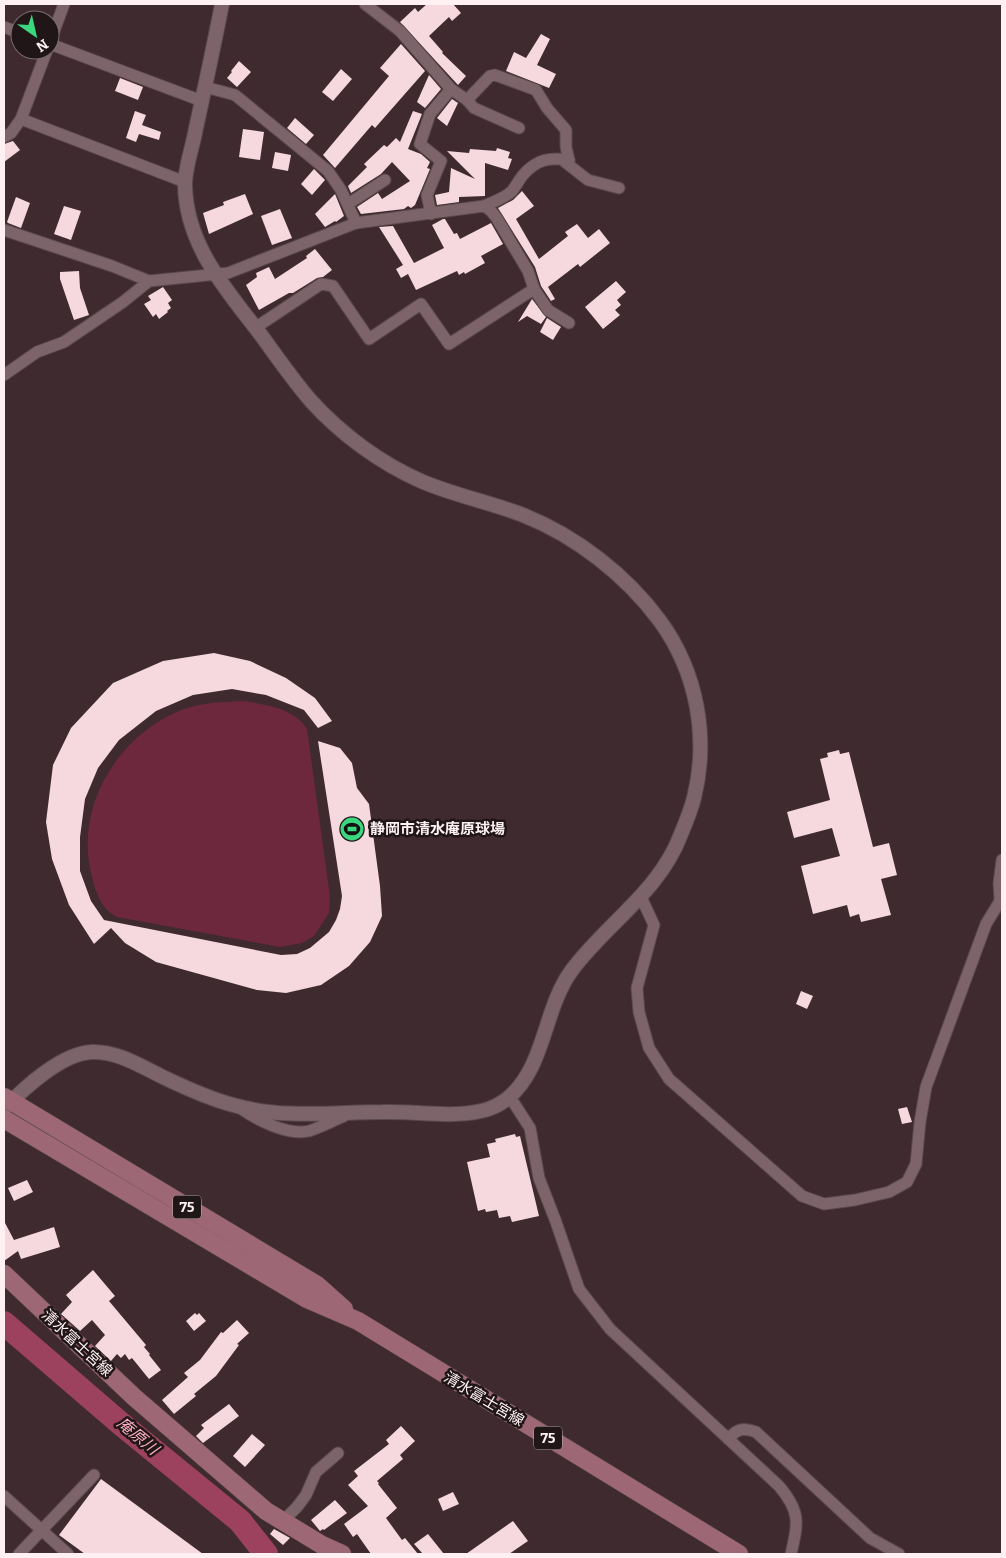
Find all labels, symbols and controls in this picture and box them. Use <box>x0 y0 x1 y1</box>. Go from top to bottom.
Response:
north arrow <box>10 10 60 60</box>
text: N <box>33 35 51 56</box>
sports icon: 静岡市清水庵原球場 <box>339 816 365 842</box>
place label: 静岡市清水庵原球場 <box>370 820 505 838</box>
road number: 75 <box>173 1196 201 1218</box>
street label: 清水富士宮線 <box>38 1306 116 1380</box>
street label: 清水富士宮線 <box>441 1368 527 1430</box>
water label: 庵原川 <box>114 1413 164 1460</box>
road number: 75 <box>534 1426 562 1450</box>

